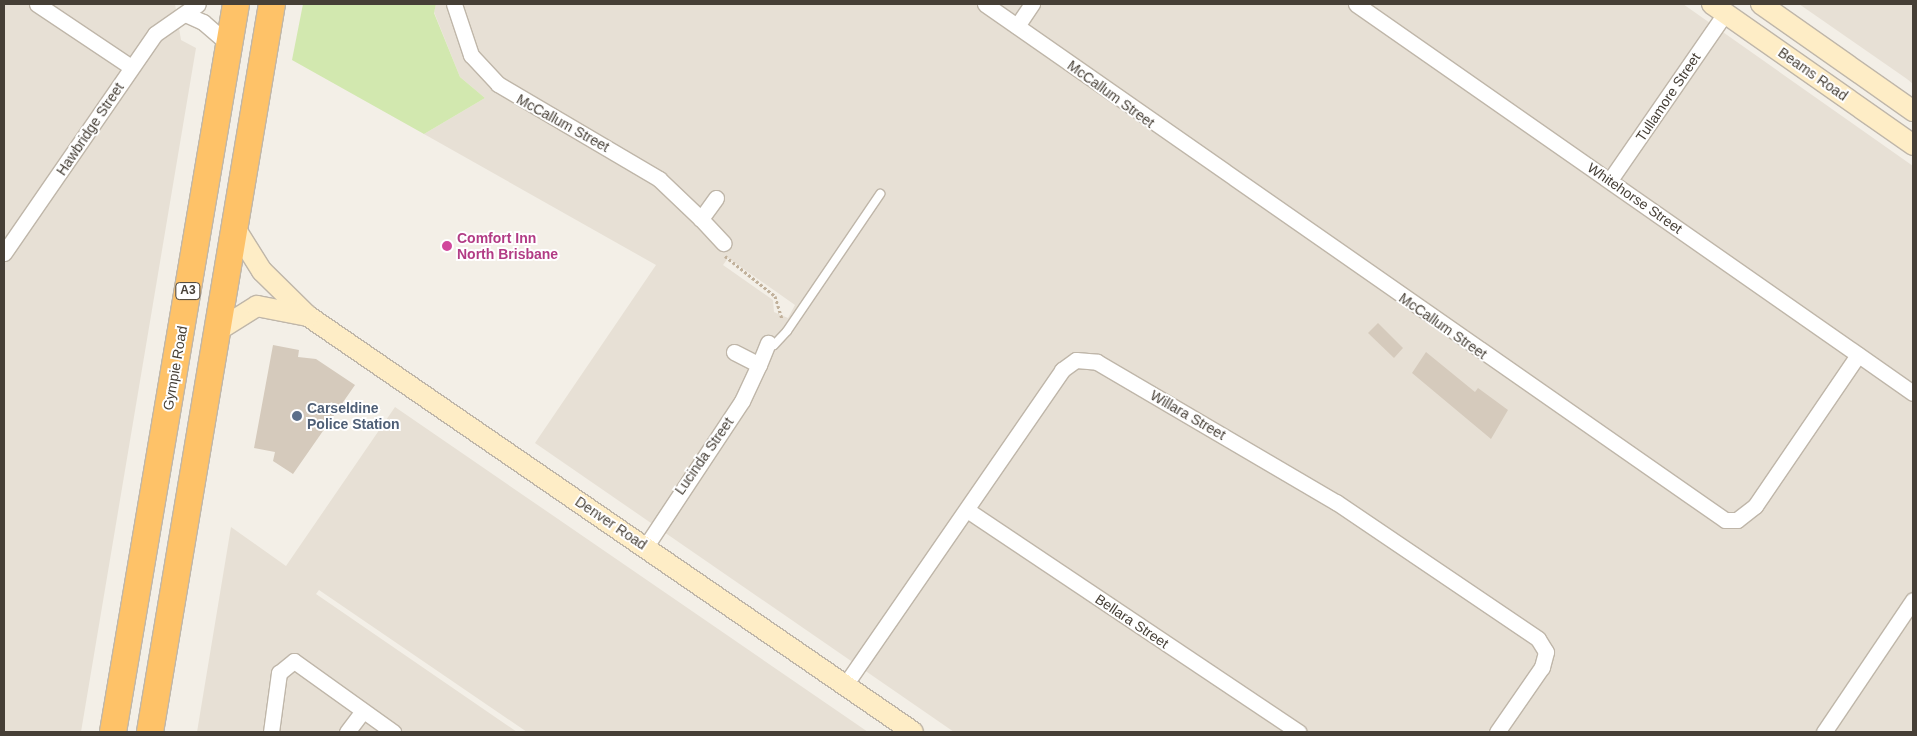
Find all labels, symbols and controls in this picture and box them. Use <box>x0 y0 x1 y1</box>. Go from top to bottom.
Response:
street label: Beams Road <box>1775 44 1851 104</box>
street label: Tullamore Street <box>1632 50 1704 144</box>
street label: McCallum Street <box>1064 57 1158 131</box>
street label: Hawbridge Street <box>53 79 127 179</box>
street label: McCallum Street <box>514 91 612 155</box>
street label: Whitehorse Street <box>1584 159 1686 237</box>
place label: Comfort Inn North Brisbane <box>457 230 558 262</box>
marker: Comfort Inn North Brisbane <box>441 240 453 252</box>
road number: A3 <box>174 282 202 300</box>
street label: McCallum Street <box>1396 289 1490 363</box>
street label: Gympie Road <box>159 324 191 412</box>
street label: Willara Street <box>1147 387 1229 443</box>
place label: Carseldine Police Station <box>307 400 400 432</box>
marker: Carseldine Police Station <box>291 410 303 422</box>
street label: Lucinda Street <box>671 414 737 498</box>
street label: Denver Road <box>572 493 650 553</box>
street label: Bellara Street <box>1092 590 1172 652</box>

